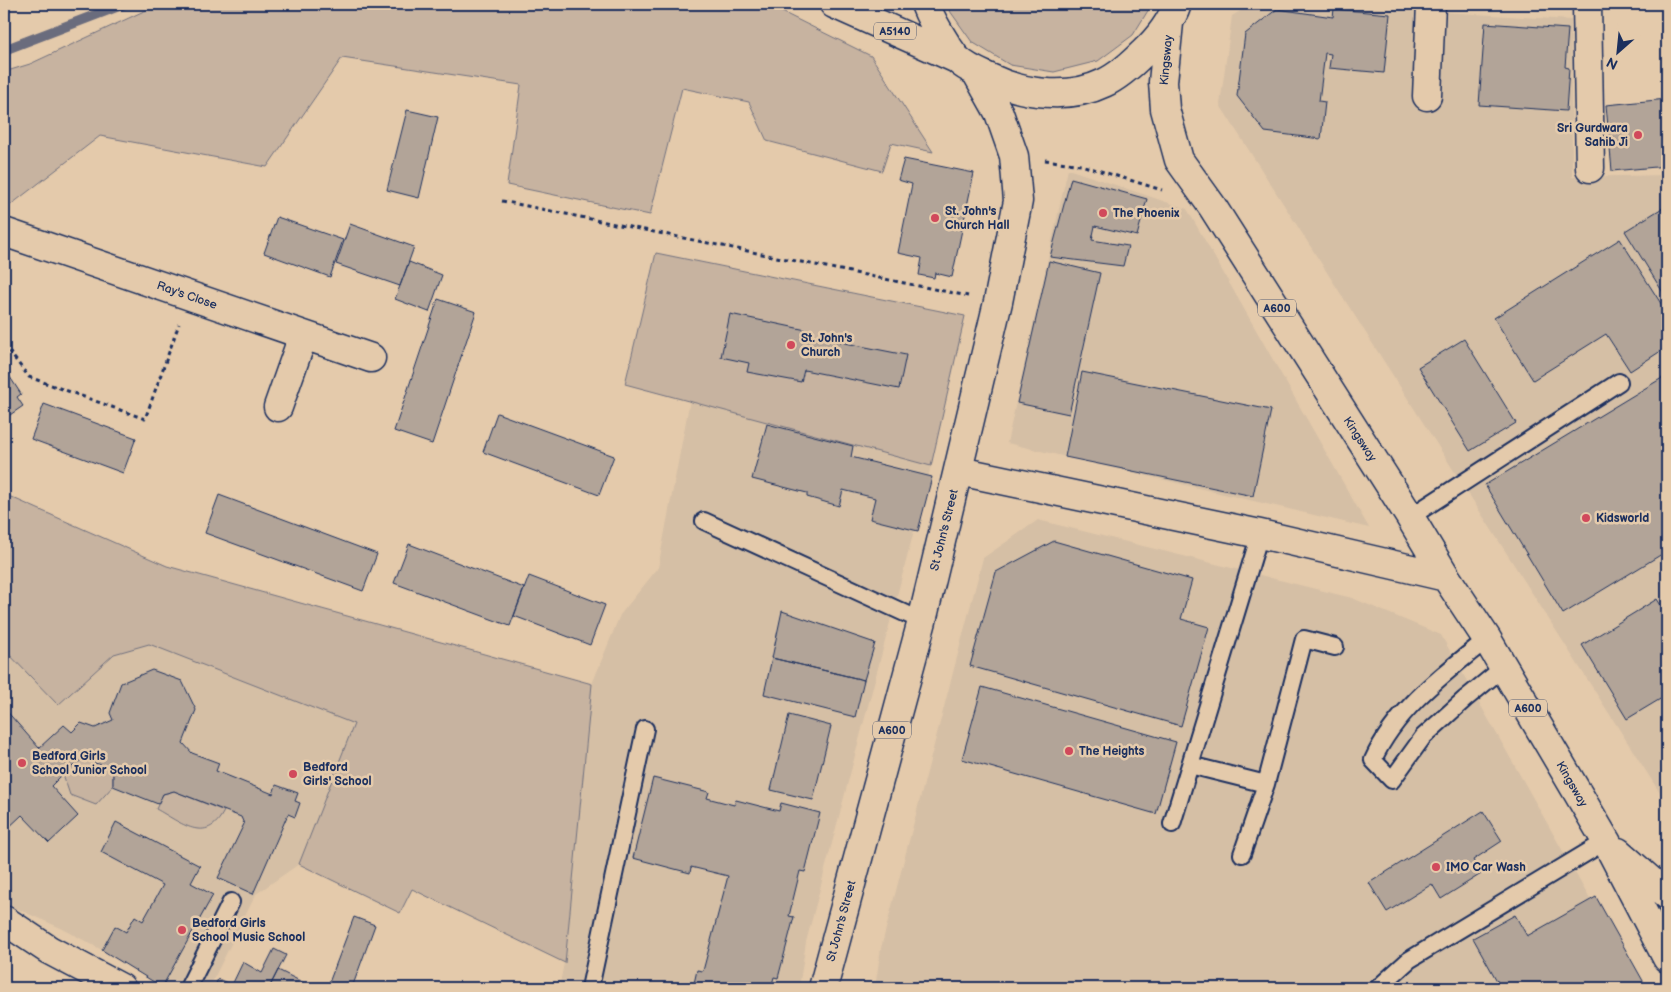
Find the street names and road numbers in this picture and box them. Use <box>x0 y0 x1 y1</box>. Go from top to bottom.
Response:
road number: A5140 <box>874 22 916 40</box>
street label: Kingsway <box>1157 34 1176 86</box>
street label: Ray's Close <box>155 278 219 313</box>
road number: A600 <box>1258 300 1296 316</box>
street label: Kingsway <box>1340 414 1380 465</box>
street label: St John's Street <box>927 488 962 572</box>
road number: A600 <box>1509 700 1547 716</box>
road number: A600 <box>873 722 911 738</box>
street label: Kingsway <box>1552 759 1591 810</box>
street label: St John's Street <box>823 879 860 963</box>

